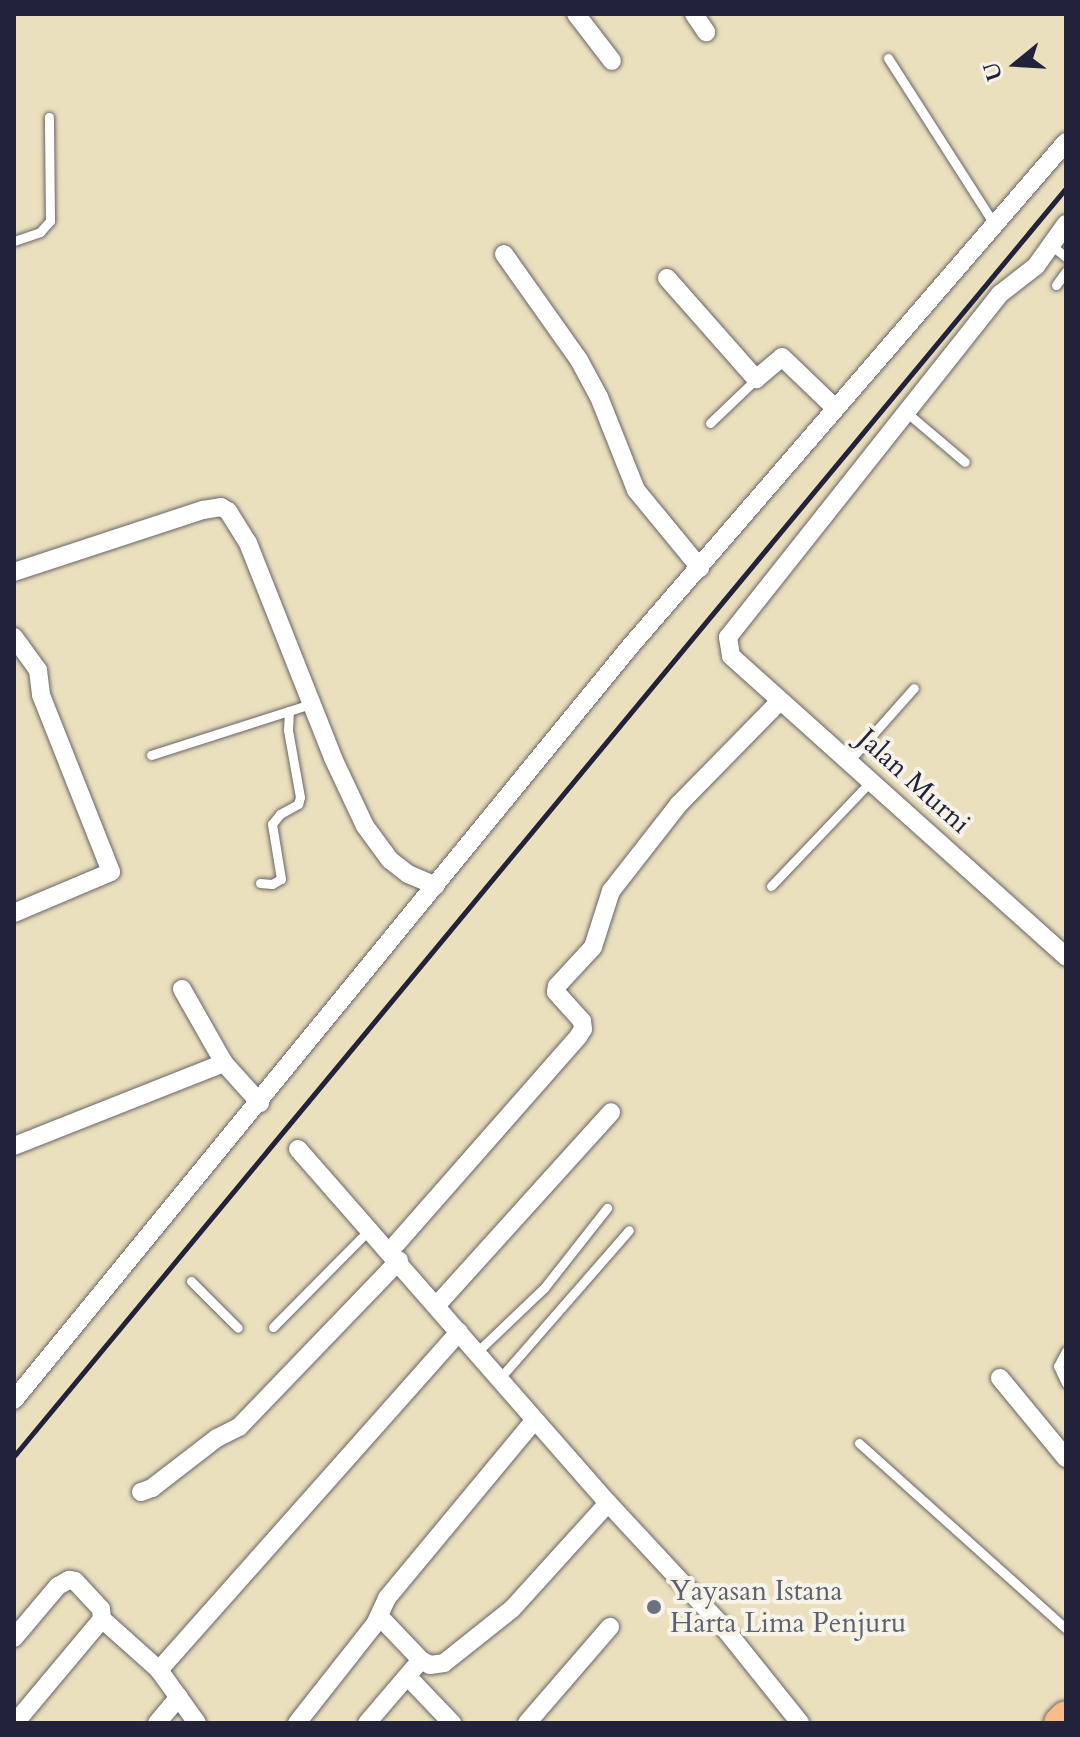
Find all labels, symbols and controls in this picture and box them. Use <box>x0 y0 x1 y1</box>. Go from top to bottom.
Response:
north arrow <box>976 24 1056 104</box>
text: U <box>976 58 1010 85</box>
street label: Jalan Murni <box>851 722 977 840</box>
place label: Yayasan Istana Harta Lima Penjuru <box>670 1574 906 1640</box>
marker: Yayasan Istana Harta Lima Penjuru <box>645 1598 663 1616</box>

